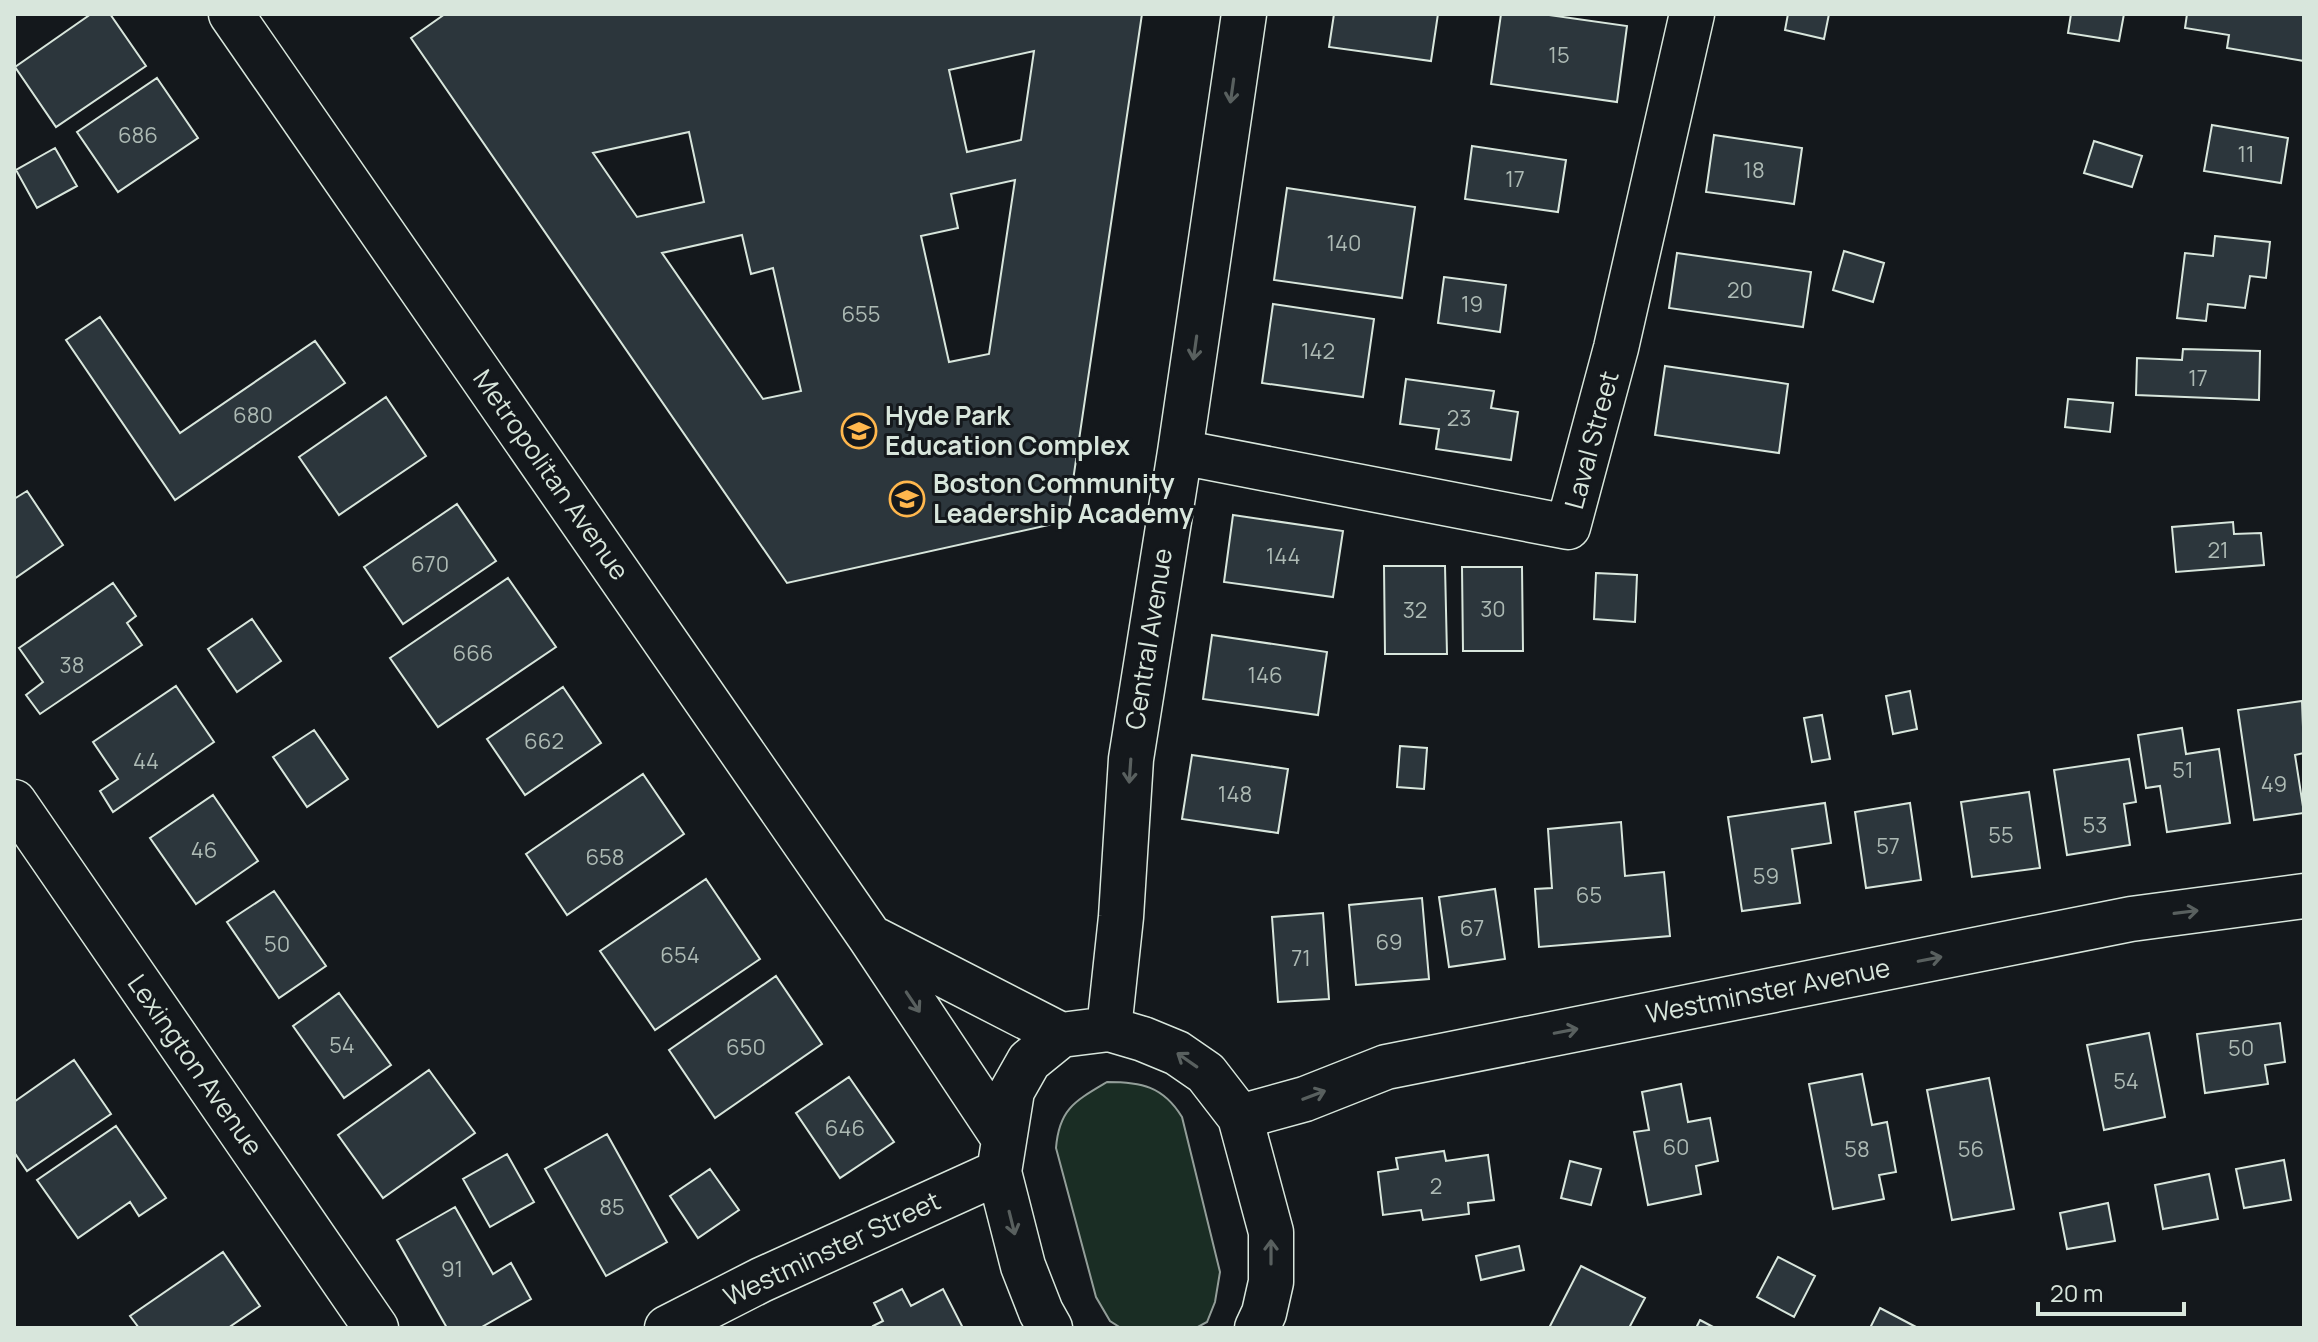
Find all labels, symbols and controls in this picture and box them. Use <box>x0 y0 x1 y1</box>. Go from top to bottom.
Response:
house number: 15 <box>1548 40 1570 70</box>
one-way arrow <box>1224 78 1239 103</box>
house number: 686 <box>118 120 158 150</box>
house number: 11 <box>2237 139 2255 169</box>
house number: 18 <box>1743 155 1765 185</box>
house number: 17 <box>1505 164 1525 194</box>
house number: 140 <box>1327 228 1361 258</box>
house number: 20 <box>1727 275 1753 305</box>
house number: 19 <box>1461 289 1483 319</box>
house number: 655 <box>841 299 881 329</box>
one-way arrow <box>1187 335 1202 361</box>
house number: 142 <box>1301 336 1335 366</box>
street label: Metropolitan Avenue <box>466 362 638 587</box>
house number: 17 <box>2188 363 2208 393</box>
street label: Laval Street <box>1555 367 1627 513</box>
place label: Hyde Park Education Complex <box>885 397 1130 463</box>
house number: 680 <box>233 400 273 430</box>
house number: 23 <box>1447 403 1471 433</box>
school or university icon: Hyde Park Education Complex <box>840 412 878 450</box>
place label: Boston Community Leadership Academy <box>933 465 1194 531</box>
school or university icon: Boston Community Leadership Academy <box>888 480 926 518</box>
house number: 21 <box>2207 535 2229 565</box>
house number: 144 <box>1266 541 1300 571</box>
street label: Central Avenue <box>1116 546 1180 732</box>
house number: 670 <box>411 549 449 579</box>
house number: 30 <box>1480 594 1506 624</box>
house number: 32 <box>1403 595 1427 625</box>
house number: 666 <box>453 638 493 668</box>
house number: 38 <box>60 650 84 680</box>
house number: 146 <box>1247 660 1283 690</box>
house number: 662 <box>524 726 564 756</box>
house number: 44 <box>133 746 159 776</box>
house number: 51 <box>2172 755 2194 785</box>
one-way arrow <box>1122 758 1137 784</box>
house number: 49 <box>2261 769 2287 799</box>
house number: 148 <box>1218 779 1252 809</box>
house number: 53 <box>2083 810 2107 840</box>
house number: 55 <box>1988 820 2014 850</box>
house number: 57 <box>1876 831 1900 861</box>
house number: 46 <box>191 835 217 865</box>
house number: 658 <box>585 842 625 872</box>
house number: 59 <box>1753 861 1779 891</box>
house number: 65 <box>1576 880 1602 910</box>
one-way arrow <box>2172 904 2199 919</box>
house number: 67 <box>1460 913 1484 943</box>
house number: 69 <box>1375 927 1403 957</box>
house number: 50 <box>264 929 290 959</box>
house number: 654 <box>660 940 700 970</box>
house number: 71 <box>1291 943 1311 973</box>
street label: Westminster Avenue <box>1643 949 1893 1031</box>
one-way arrow <box>1917 950 1943 965</box>
street label: Lexington Avenue <box>120 967 272 1162</box>
one-way arrow <box>905 990 922 1012</box>
one-way arrow <box>1552 1023 1578 1038</box>
house number: 54 <box>329 1030 355 1060</box>
house number: 650 <box>726 1032 766 1062</box>
house number: 50 <box>2228 1033 2254 1063</box>
one-way arrow <box>1177 1052 1199 1068</box>
house number: 54 <box>2113 1066 2139 1096</box>
one-way arrow <box>1302 1087 1326 1101</box>
house number: 646 <box>825 1113 865 1143</box>
house number: 60 <box>1662 1132 1690 1162</box>
house number: 58 <box>1844 1134 1870 1164</box>
house number: 56 <box>1958 1134 1984 1164</box>
house number: 2 <box>1430 1171 1442 1201</box>
street label: Westminster Street <box>717 1182 946 1314</box>
house number: 85 <box>599 1192 625 1222</box>
one-way arrow <box>1005 1210 1020 1236</box>
one-way arrow <box>1263 1239 1279 1266</box>
house number: 91 <box>441 1254 463 1284</box>
scale bar <box>2038 1266 2184 1316</box>
text: 20 m <box>2050 1276 2103 1309</box>

